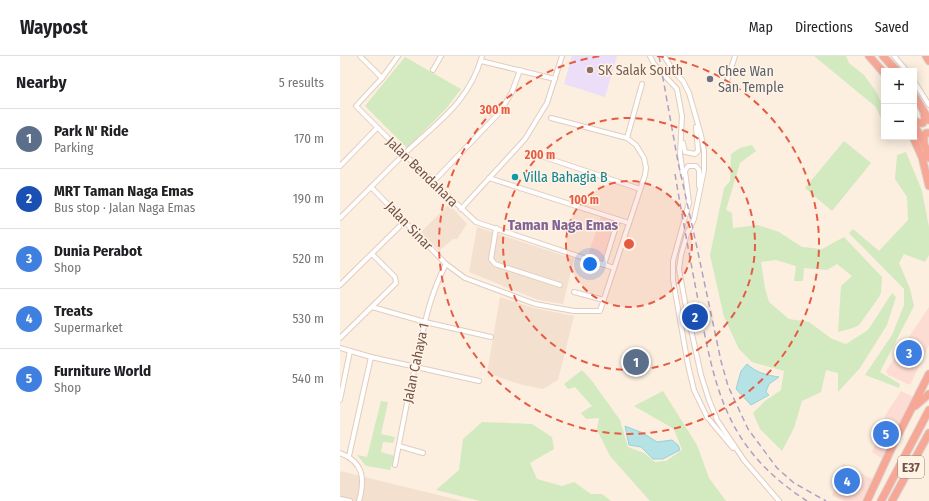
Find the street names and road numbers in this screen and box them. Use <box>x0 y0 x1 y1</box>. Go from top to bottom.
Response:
street label: Jalan Bendahara <box>382 133 462 211</box>
street label: Jalan Sinar <box>382 198 436 254</box>
street label: Jalan Cahaya 1 <box>399 322 433 404</box>
road number: E37 <box>898 456 924 478</box>

